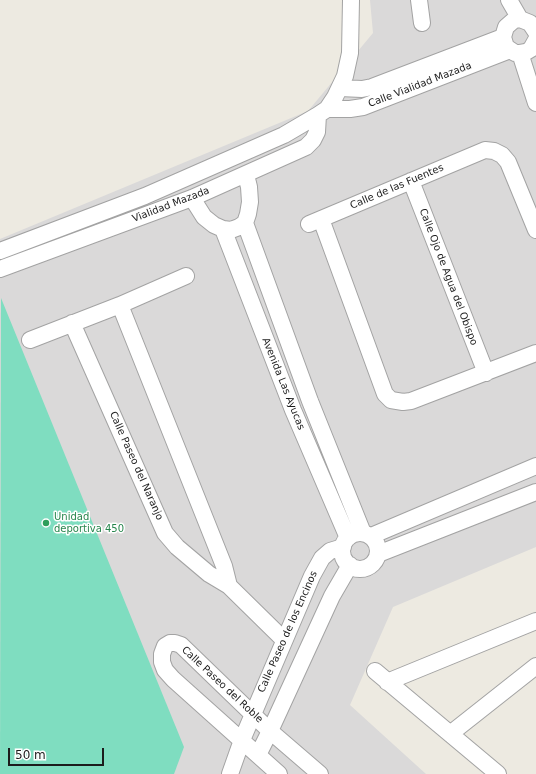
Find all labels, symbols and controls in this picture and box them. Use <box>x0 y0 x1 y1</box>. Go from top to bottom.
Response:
street label: Calle Vialidad Mazada <box>367 60 473 110</box>
street label: Calle de las Fuentes <box>348 162 446 212</box>
street label: Vialidad Mazada <box>131 185 211 225</box>
street label: Calle Ojo de Agua del Obispo <box>416 207 480 347</box>
street label: Avenida Las Ayucas <box>259 336 307 432</box>
street label: Calle Paseo del Naranjo <box>107 410 165 522</box>
place label: Unidad deportiva 450 <box>54 511 124 534</box>
marker: Unidad deportiva 450 <box>41 518 51 528</box>
street label: Calle Paseo de los Encinos <box>256 569 320 695</box>
street label: Calle Paseo del Roble <box>179 644 265 726</box>
scale bar <box>10 740 106 766</box>
text: 50 m <box>15 748 46 762</box>

